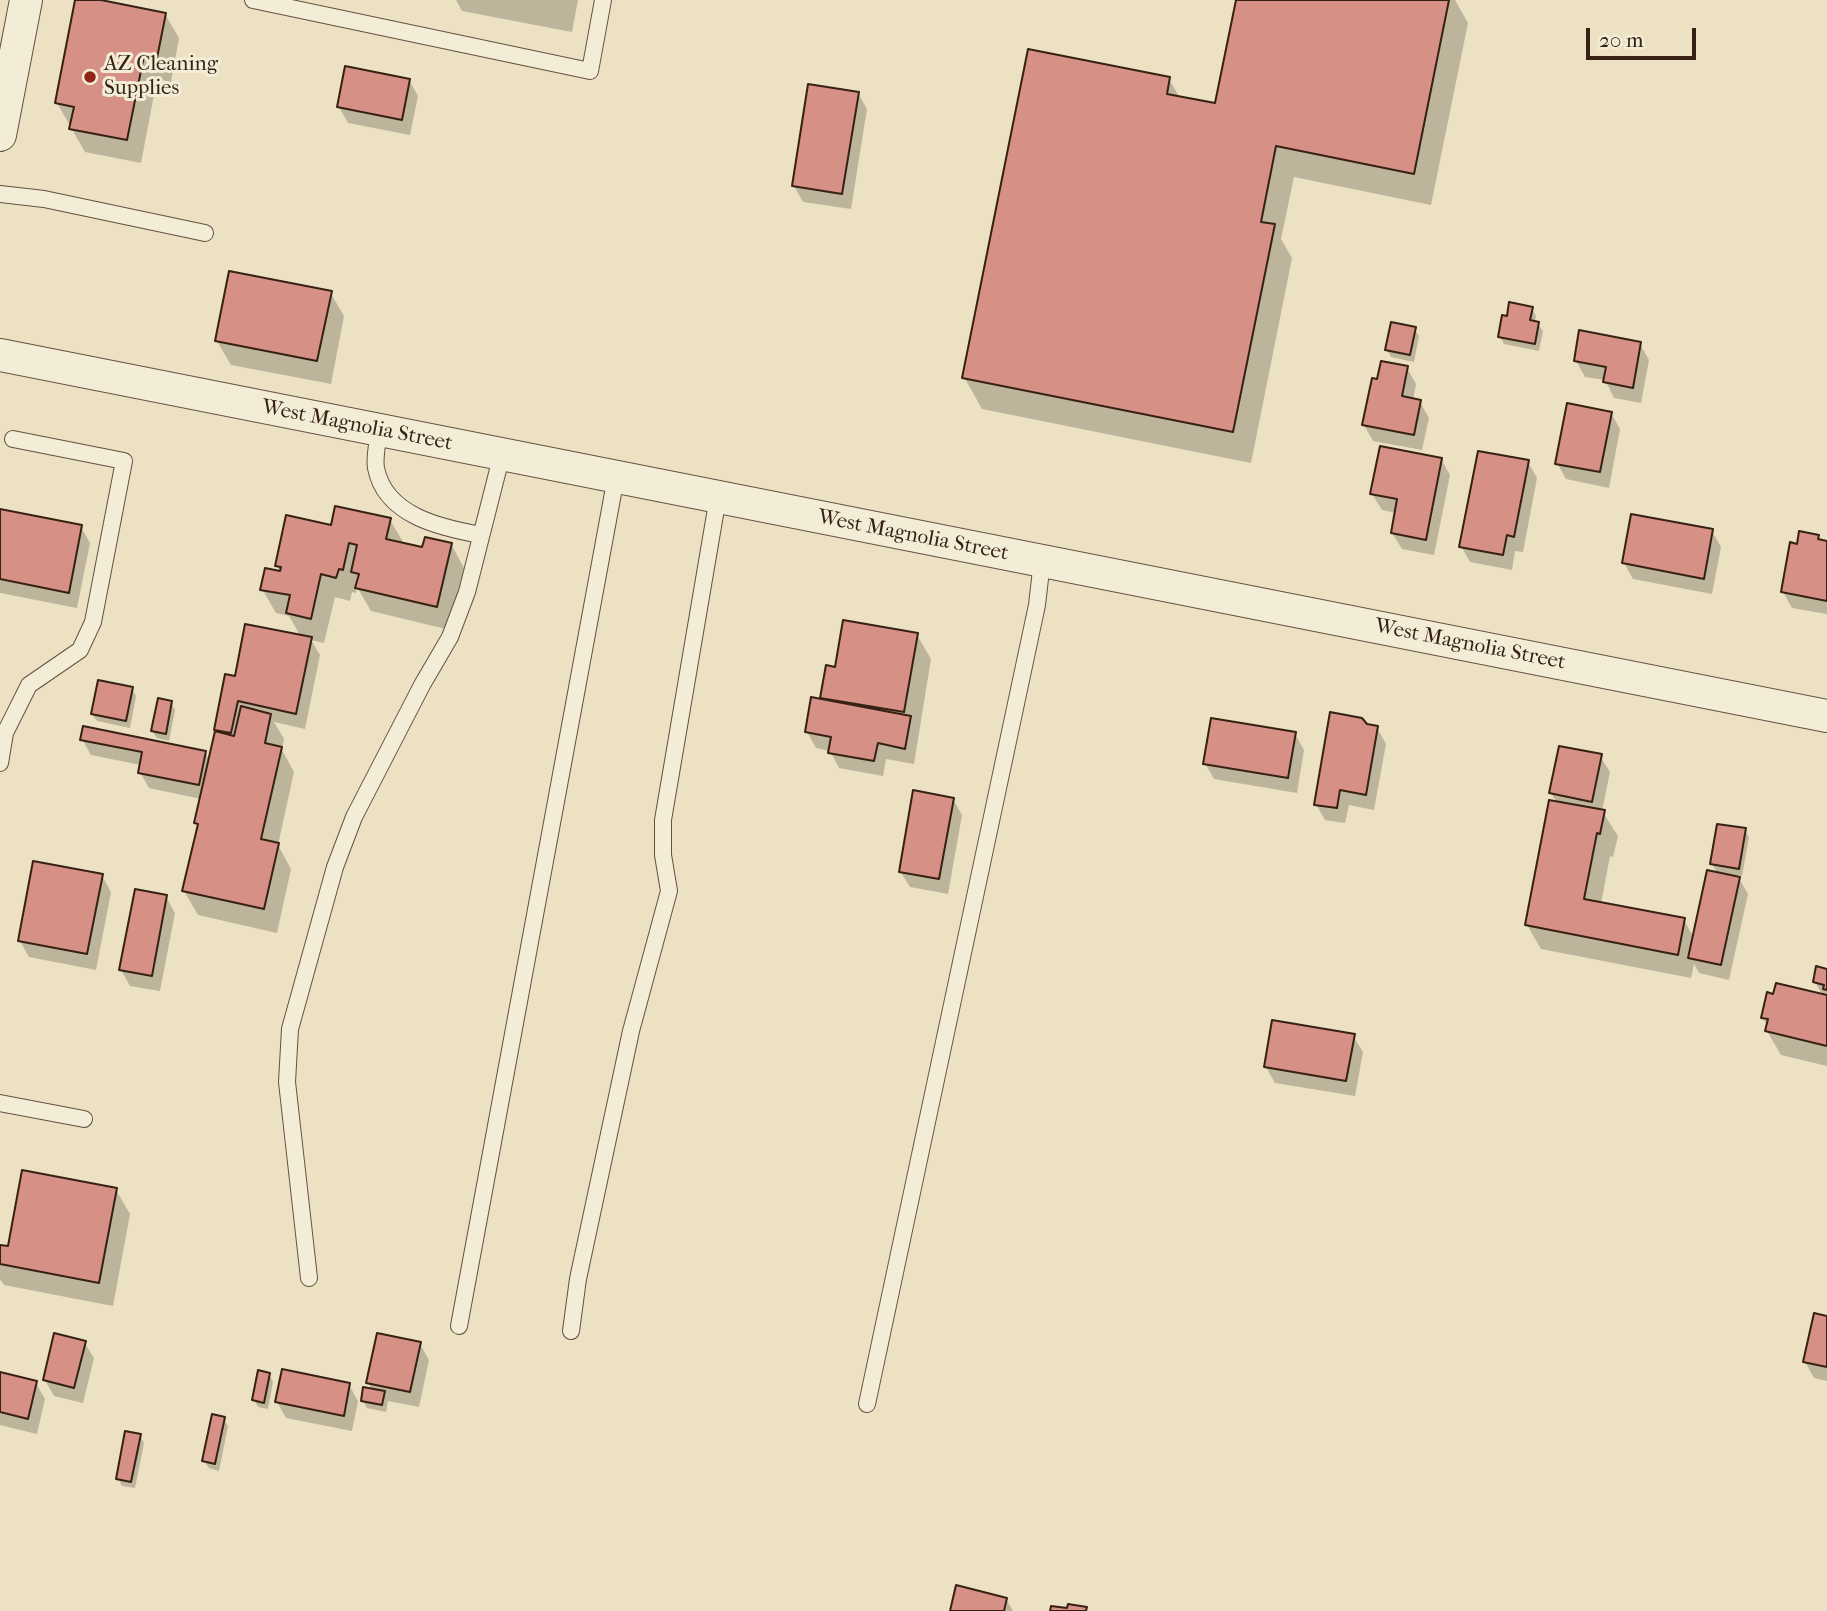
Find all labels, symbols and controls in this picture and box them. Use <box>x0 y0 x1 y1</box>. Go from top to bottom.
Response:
scale bar <box>1589 14 1699 58</box>
text: 20 m <box>1599 28 1643 52</box>
place label: AZ Cleaning Supplies <box>104 52 218 102</box>
marker: AZ Cleaning Supplies <box>82 69 98 85</box>
street label: West Magnolia Street <box>259 395 455 457</box>
street label: West Magnolia Street <box>815 505 1011 567</box>
street label: West Magnolia Street <box>1372 614 1568 676</box>

